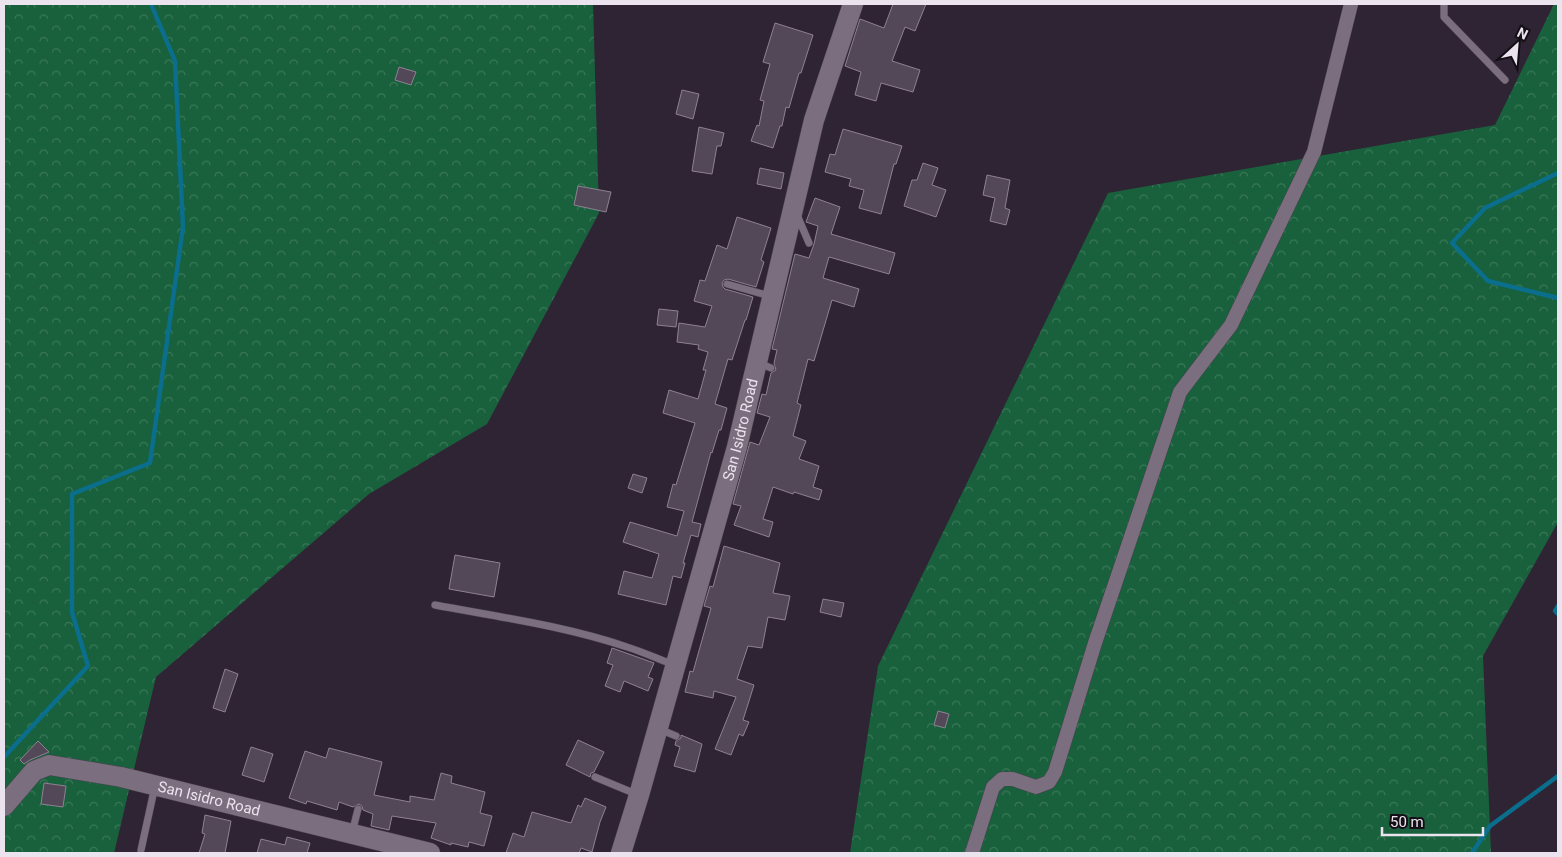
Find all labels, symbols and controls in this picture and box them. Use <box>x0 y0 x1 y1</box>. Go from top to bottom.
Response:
north arrow <box>1492 20 1542 70</box>
text: N <box>1515 24 1531 43</box>
street label: San Isidro Road <box>719 377 762 483</box>
street label: San Isidro Road <box>156 777 262 820</box>
scale bar <box>1382 804 1483 836</box>
text: 50 m <box>1390 813 1424 831</box>

